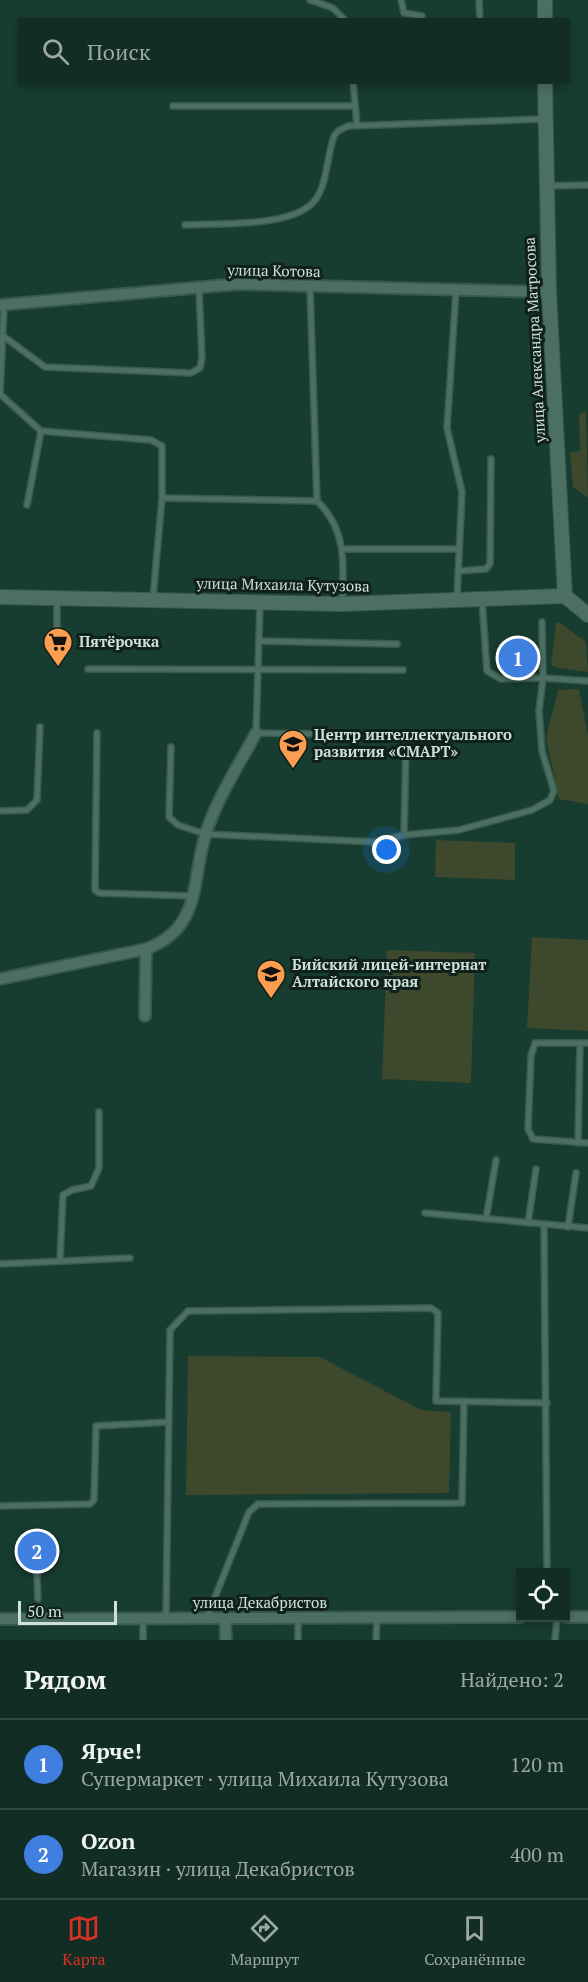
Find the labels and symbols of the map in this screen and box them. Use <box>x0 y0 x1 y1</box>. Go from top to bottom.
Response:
street label: улица Александра Матросова <box>519 236 549 444</box>
street label: улица Котова <box>226 259 321 281</box>
street label: улица Михаила Кутузова <box>195 572 370 596</box>
supermarket icon: Пятёрочка <box>42 626 74 668</box>
place label: Пятёрочка <box>79 631 160 651</box>
pin: 1 <box>498 636 538 680</box>
place label: Центр интеллектуального развития «СМАРТ» <box>314 724 512 761</box>
school or university icon: Центр интеллектуального развития «СМАРТ» <box>277 728 309 770</box>
your location <box>372 835 401 864</box>
place label: Бийский лицей-интернат Алтайского края <box>292 954 486 991</box>
school or university icon: Бийский лицей-интернат Алтайского края <box>255 958 287 1000</box>
pin: 2 <box>18 1528 57 1574</box>
street label: улица Декабристов <box>192 1592 327 1612</box>
scale bar <box>18 1598 117 1626</box>

